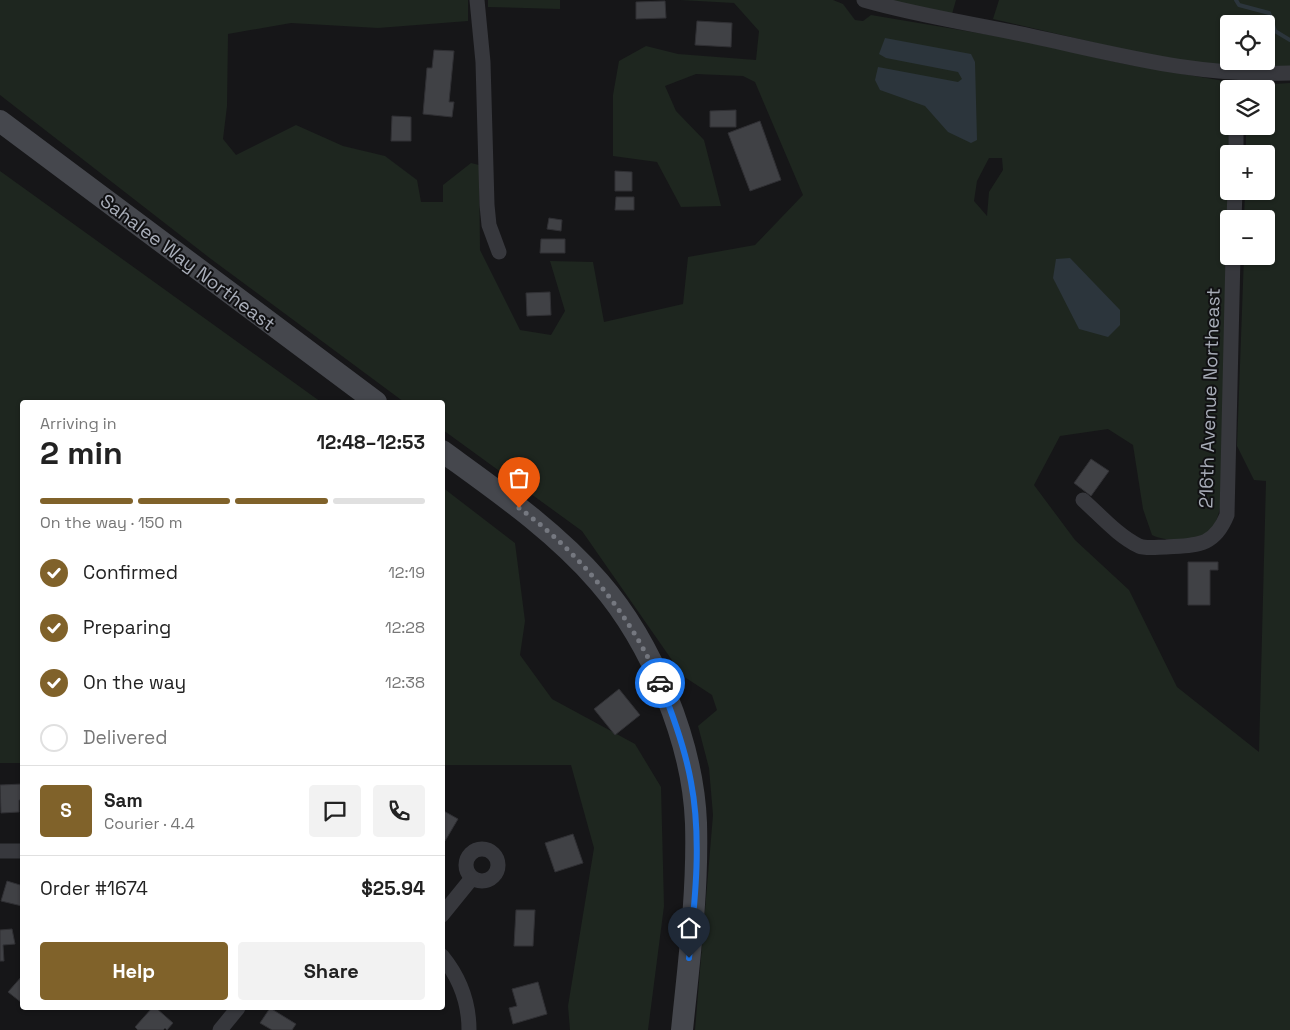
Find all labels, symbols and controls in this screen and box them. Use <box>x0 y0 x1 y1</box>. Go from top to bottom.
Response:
map controls <box>1220 15 1275 265</box>
button: locate <box>1220 15 1275 70</box>
button: layers <box>1220 80 1275 135</box>
button: + <box>1220 145 1275 200</box>
street label: Sahalee Way Northeast <box>95 188 280 337</box>
button: − <box>1220 210 1275 265</box>
street label: 216th Avenue Northeast <box>1193 287 1226 509</box>
text: Arriving in <box>40 413 117 434</box>
text: 12:48–12:53 <box>316 430 425 455</box>
text: 2 min <box>40 433 123 473</box>
pin <box>498 457 540 508</box>
icon: bag <box>505 464 533 492</box>
text: On the way · 150 m <box>40 512 182 533</box>
icon: check <box>40 559 68 587</box>
text: Confirmed <box>83 560 178 585</box>
text: 12:19 <box>388 562 425 583</box>
icon: check <box>40 614 68 642</box>
text: Preparing <box>83 615 171 640</box>
text: 12:28 <box>385 617 425 638</box>
courier <box>635 658 685 708</box>
icon: check <box>40 669 68 697</box>
icon: car <box>646 669 674 697</box>
text: On the way <box>83 670 186 695</box>
text: 12:38 <box>385 672 425 693</box>
text: Delivered <box>83 725 168 750</box>
button: chat <box>309 785 361 837</box>
button: phone <box>373 785 425 837</box>
text: Sam <box>104 788 143 813</box>
text: S <box>60 798 72 823</box>
text: Courier · 4.4 <box>104 813 195 834</box>
text: Order #1674 <box>40 876 148 901</box>
text: $25.94 <box>361 876 425 901</box>
pin <box>668 907 710 958</box>
icon: home <box>675 914 703 942</box>
button: Help <box>40 942 228 1000</box>
button: Share <box>238 942 425 1000</box>

